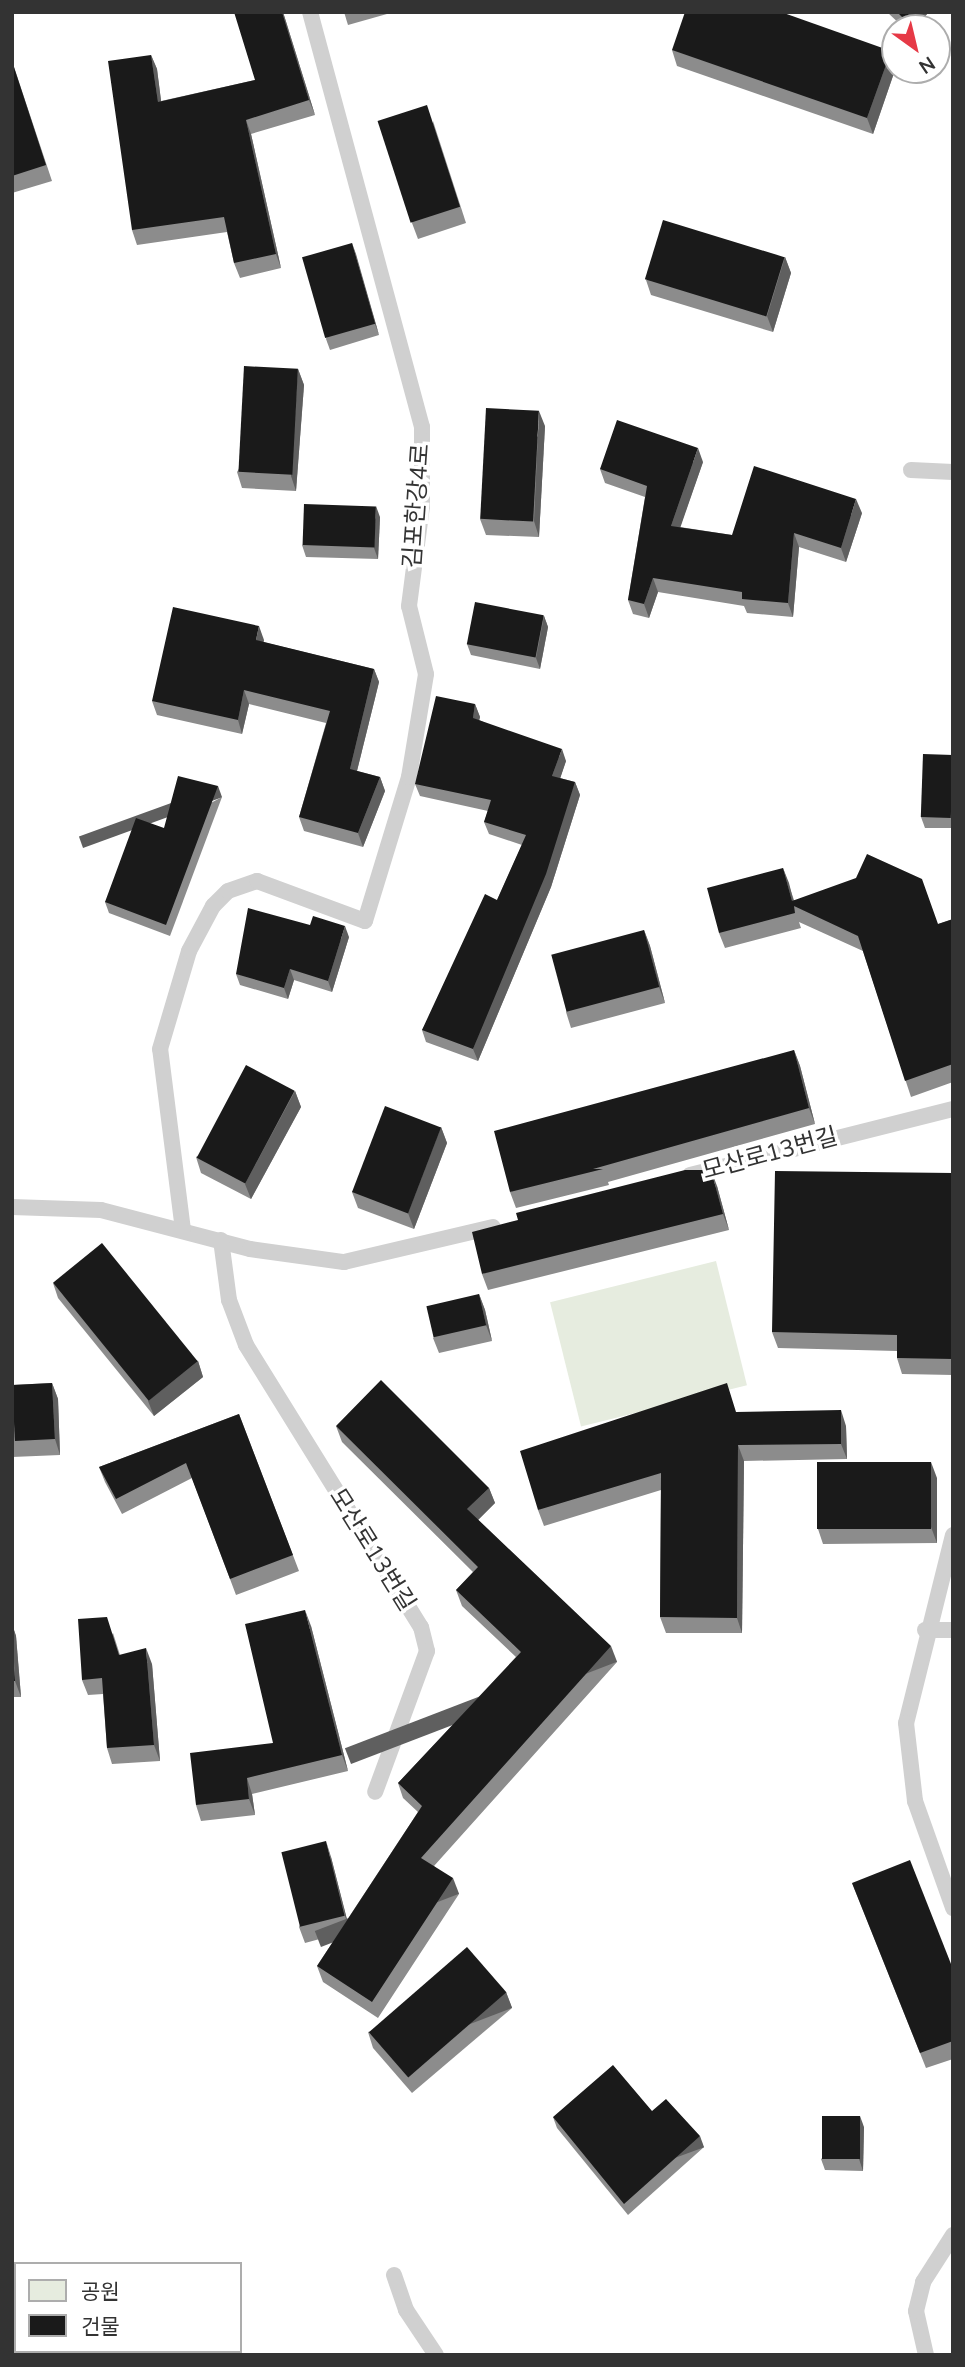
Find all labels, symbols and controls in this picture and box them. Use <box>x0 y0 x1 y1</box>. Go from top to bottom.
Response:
north arrow <box>881 14 951 84</box>
text: N <box>913 50 940 80</box>
street label: 김포한강4로 <box>398 443 436 569</box>
street label: 모산로13번길 <box>699 1122 841 1186</box>
street label: 모산로13번길 <box>323 1483 421 1617</box>
legend <box>14 2262 242 2353</box>
text: 공원 <box>81 2278 120 2306</box>
text: 건물 <box>81 2313 120 2341</box>

